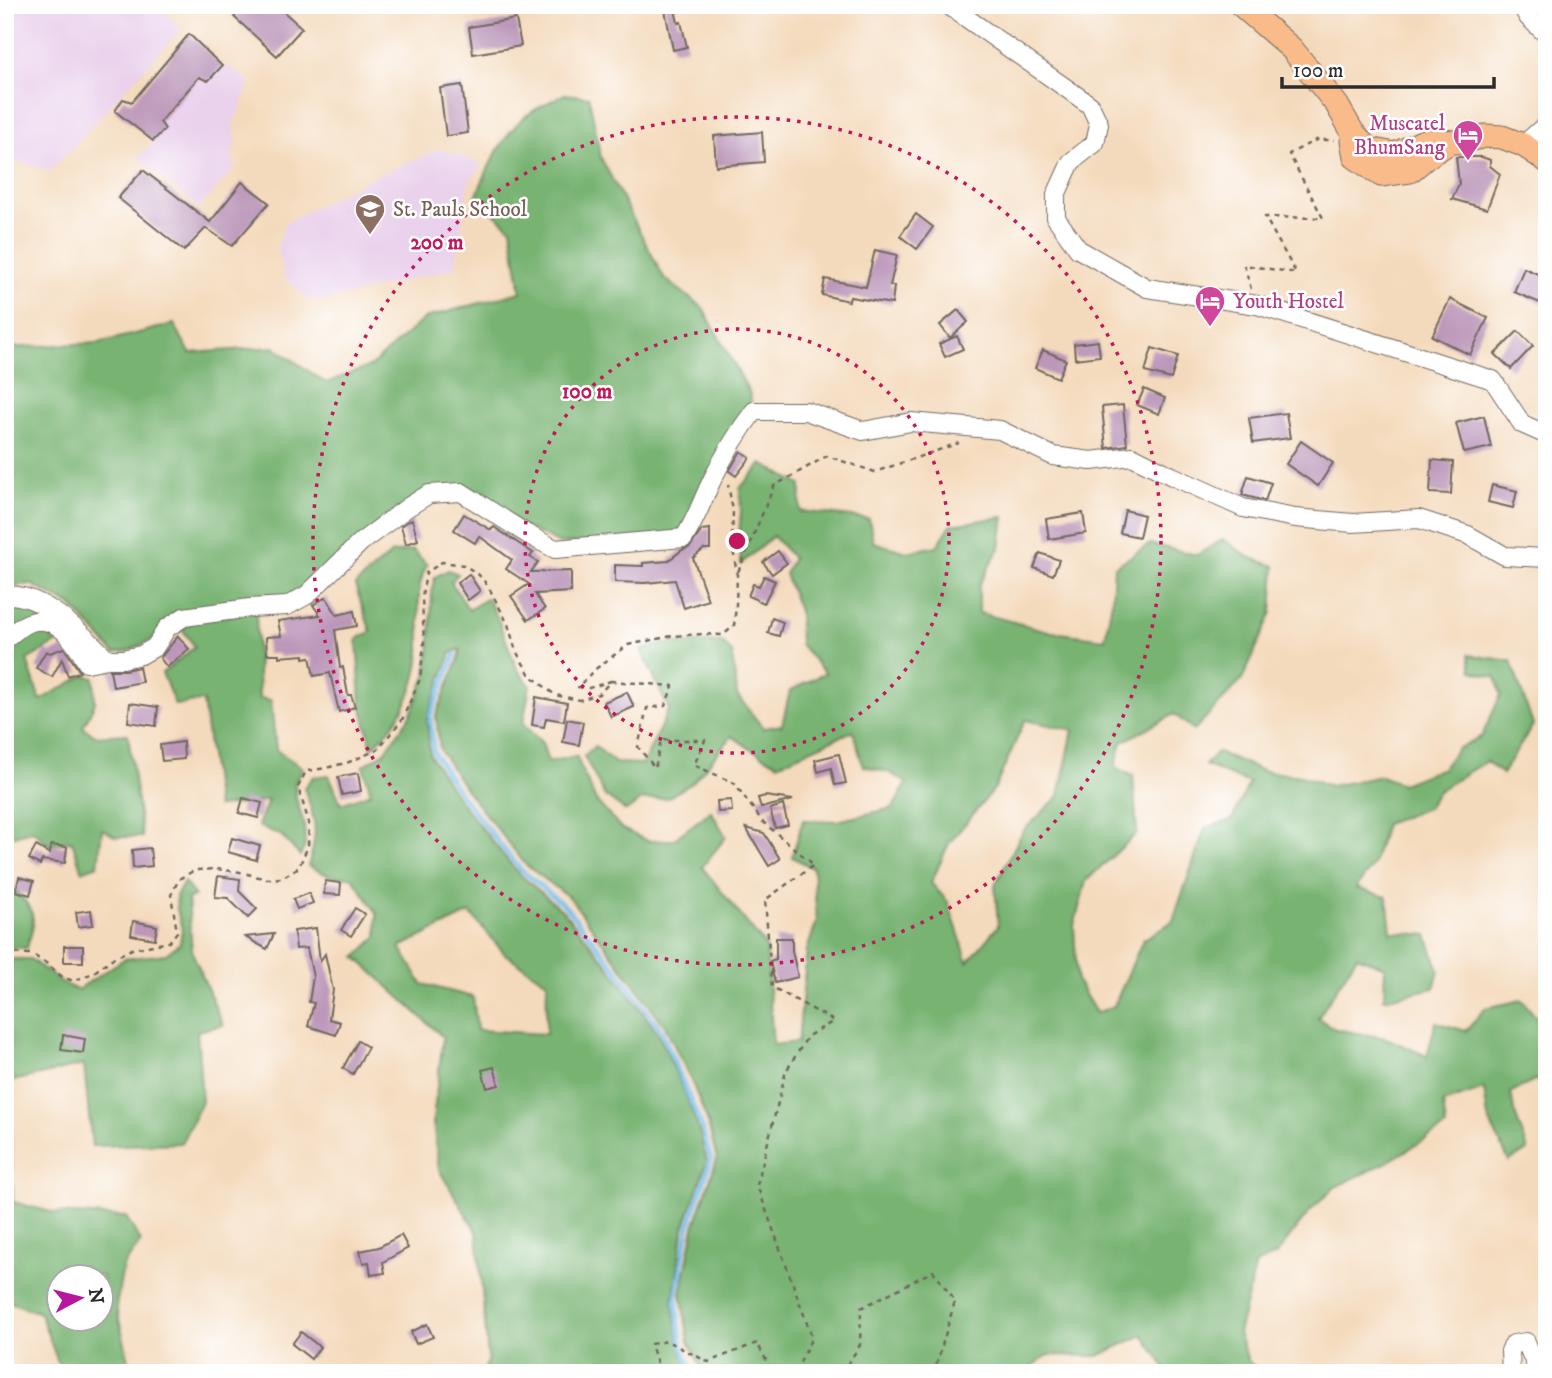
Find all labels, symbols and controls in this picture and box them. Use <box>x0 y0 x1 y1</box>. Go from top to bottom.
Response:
scale bar <box>1282 46 1494 90</box>
text: 100 m <box>1293 58 1344 84</box>
place label: Muscatel BhumSang <box>1354 111 1446 161</box>
hotel icon: Muscatel BhumSang <box>1451 118 1485 162</box>
school or university icon: St. Pauls School <box>353 192 387 236</box>
place label: St. Pauls School <box>393 197 528 223</box>
text: 200 m <box>410 230 464 256</box>
hotel icon: Youth Hostel <box>1193 284 1227 328</box>
place label: Youth Hostel <box>1233 289 1344 315</box>
text: 100 m <box>562 379 612 405</box>
centre of rings <box>725 529 749 553</box>
north arrow <box>46 1262 116 1332</box>
text: N <box>83 1287 108 1306</box>

